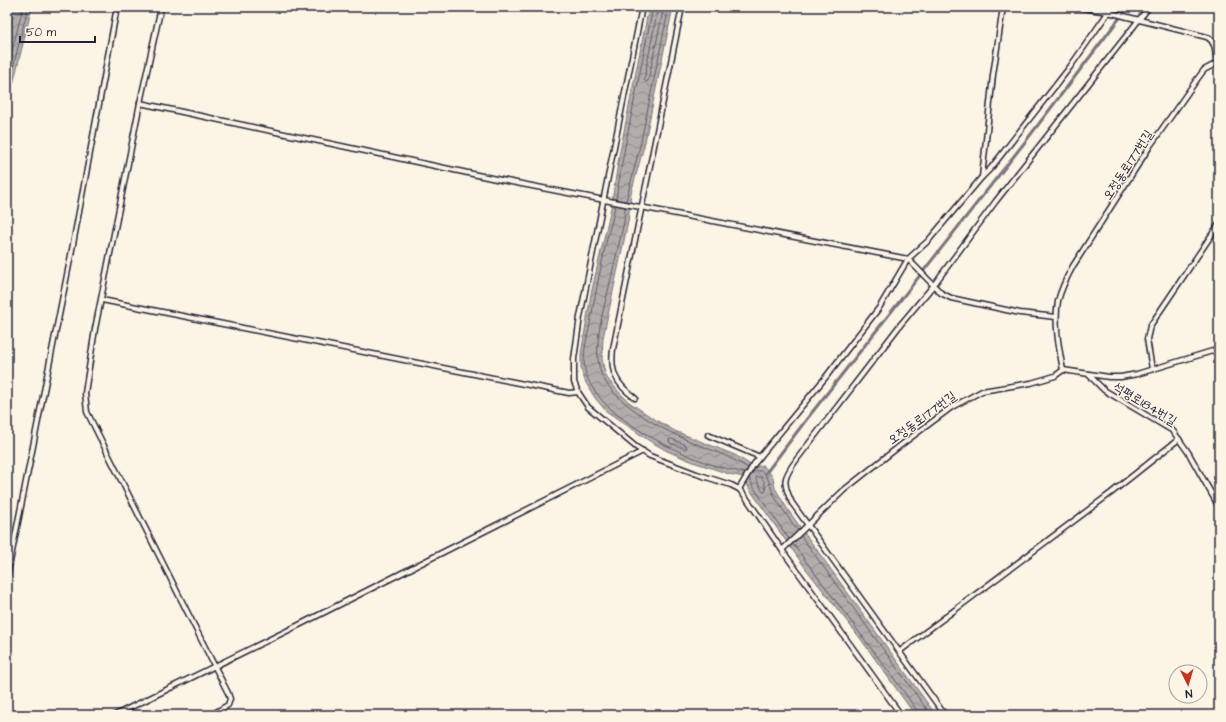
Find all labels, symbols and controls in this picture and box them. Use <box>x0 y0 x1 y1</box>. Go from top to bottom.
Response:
scale bar <box>20 18 95 44</box>
text: 50 m <box>26 24 57 41</box>
street label: 오정동로177번길 <box>1099 126 1157 204</box>
street label: 석평로184번길 <box>1110 378 1180 430</box>
street label: 오정동로177번길 <box>884 387 960 449</box>
north arrow <box>1168 664 1208 704</box>
text: N <box>1185 686 1193 701</box>

